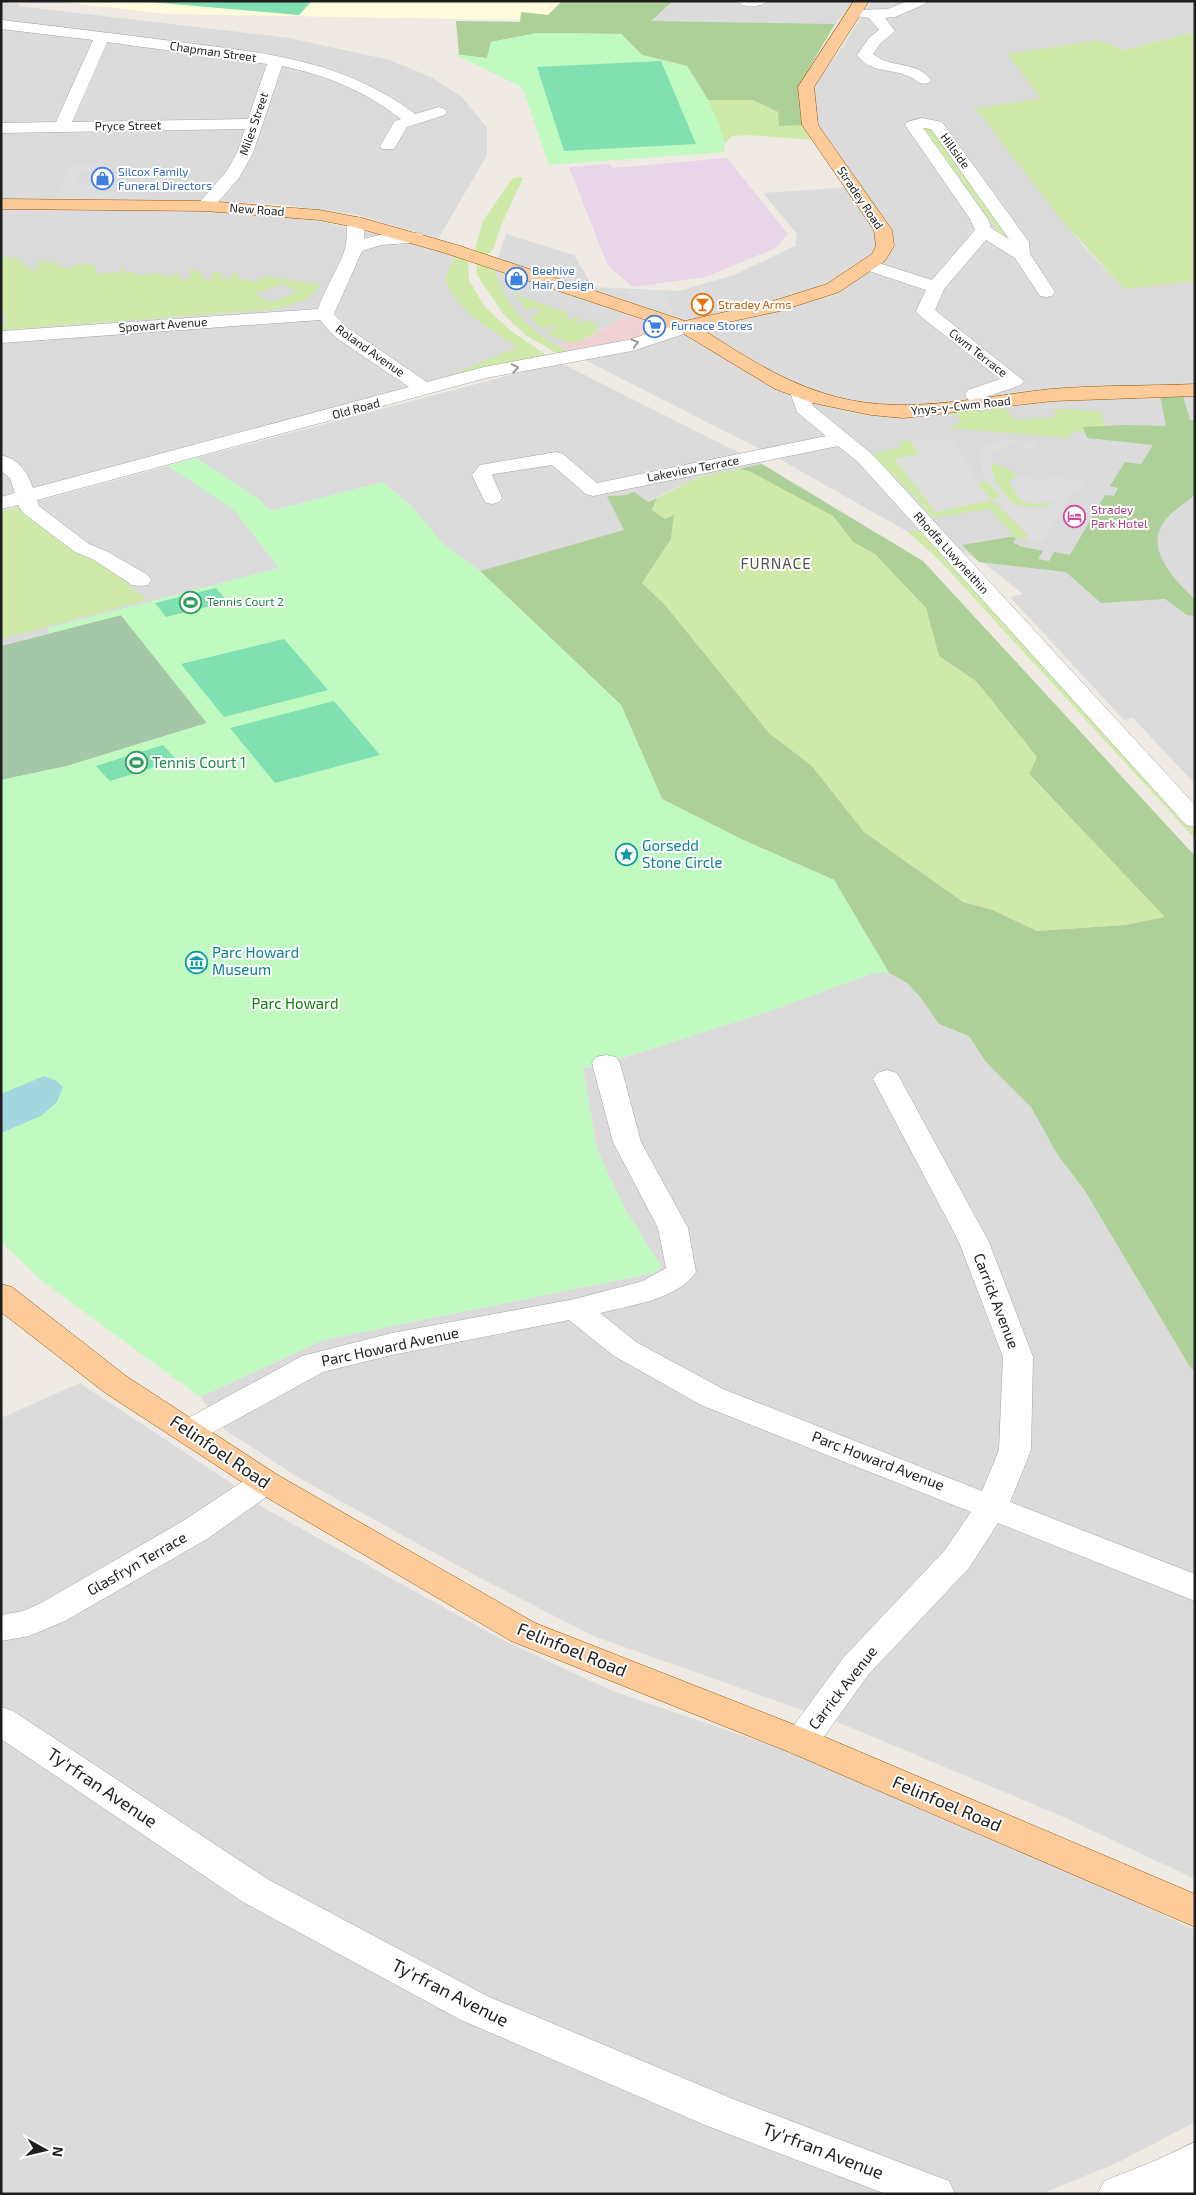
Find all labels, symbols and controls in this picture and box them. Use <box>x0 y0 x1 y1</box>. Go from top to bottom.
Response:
street label: Chapman Street <box>169 38 258 64</box>
street label: Miles Street <box>236 90 270 157</box>
street label: Pryce Street <box>95 117 162 133</box>
street label: Hillside <box>938 130 973 171</box>
place label: Silcox Family Funeral Directors <box>118 164 212 192</box>
street label: Stradey Road <box>835 164 887 231</box>
shop icon: Silcox Family Funeral Directors <box>90 167 114 191</box>
street label: New Road <box>229 200 285 218</box>
place label: Beehive Hair Design <box>532 263 594 291</box>
shop icon: Beehive Hair Design <box>504 266 528 290</box>
bar icon: Stradey Arms <box>690 293 714 317</box>
place label: Stradey Arms <box>718 297 791 311</box>
street label: Spowart Avenue <box>118 314 208 334</box>
supermarket icon: Furnace Stores <box>643 314 667 338</box>
place label: Furnace Stores <box>671 318 753 332</box>
street label: Roland Avenue <box>333 321 408 379</box>
street label: Cwm Terrace <box>947 325 1011 379</box>
one-way arrow <box>630 339 639 349</box>
one-way arrow <box>511 363 520 373</box>
street label: Ynys-y-Cwm Road <box>910 393 1011 417</box>
street label: Old Road <box>330 395 381 421</box>
street label: Lakeview Terrace <box>646 452 740 484</box>
place label: Stradey Park Hotel <box>1091 502 1148 530</box>
hotel icon: Stradey Park Hotel <box>1063 505 1087 529</box>
street label: Rhodfa Llwyneithin <box>911 508 992 596</box>
district label: FURNACE <box>740 554 812 572</box>
sports icon: Tennis Court 2 <box>179 590 203 614</box>
place label: Tennis Court 2 <box>207 594 284 608</box>
sports icon: Tennis Court 1 <box>124 751 148 775</box>
place label: Tennis Court 1 <box>152 753 246 771</box>
place label: Gorsedd Stone Circle <box>642 836 723 871</box>
place icon: Gorsedd Stone Circle <box>614 843 638 867</box>
place label: Parc Howard Museum <box>212 943 299 978</box>
museum icon: Parc Howard Museum <box>184 950 208 974</box>
park label: Parc Howard <box>251 994 339 1012</box>
street label: Carrick Avenue <box>971 1250 1023 1351</box>
street label: Parc Howard Avenue <box>319 1323 460 1369</box>
street label: Felinfoel Road <box>166 1410 275 1493</box>
street label: Parc Howard Avenue <box>810 1427 947 1494</box>
street label: Glasfryn Terrace <box>84 1527 189 1599</box>
street label: Felinfoel Road <box>514 1617 630 1681</box>
street label: Carrick Avenue <box>804 1642 880 1733</box>
street label: Ty'rfran Avenue <box>43 1742 162 1832</box>
street label: Felinfoel Road <box>890 1770 1005 1836</box>
street label: Ty'rfran Avenue <box>388 1953 512 2031</box>
street label: Ty'rfran Avenue <box>760 2117 887 2183</box>
north arrow <box>20 2125 70 2175</box>
text: N <box>49 2146 67 2158</box>

